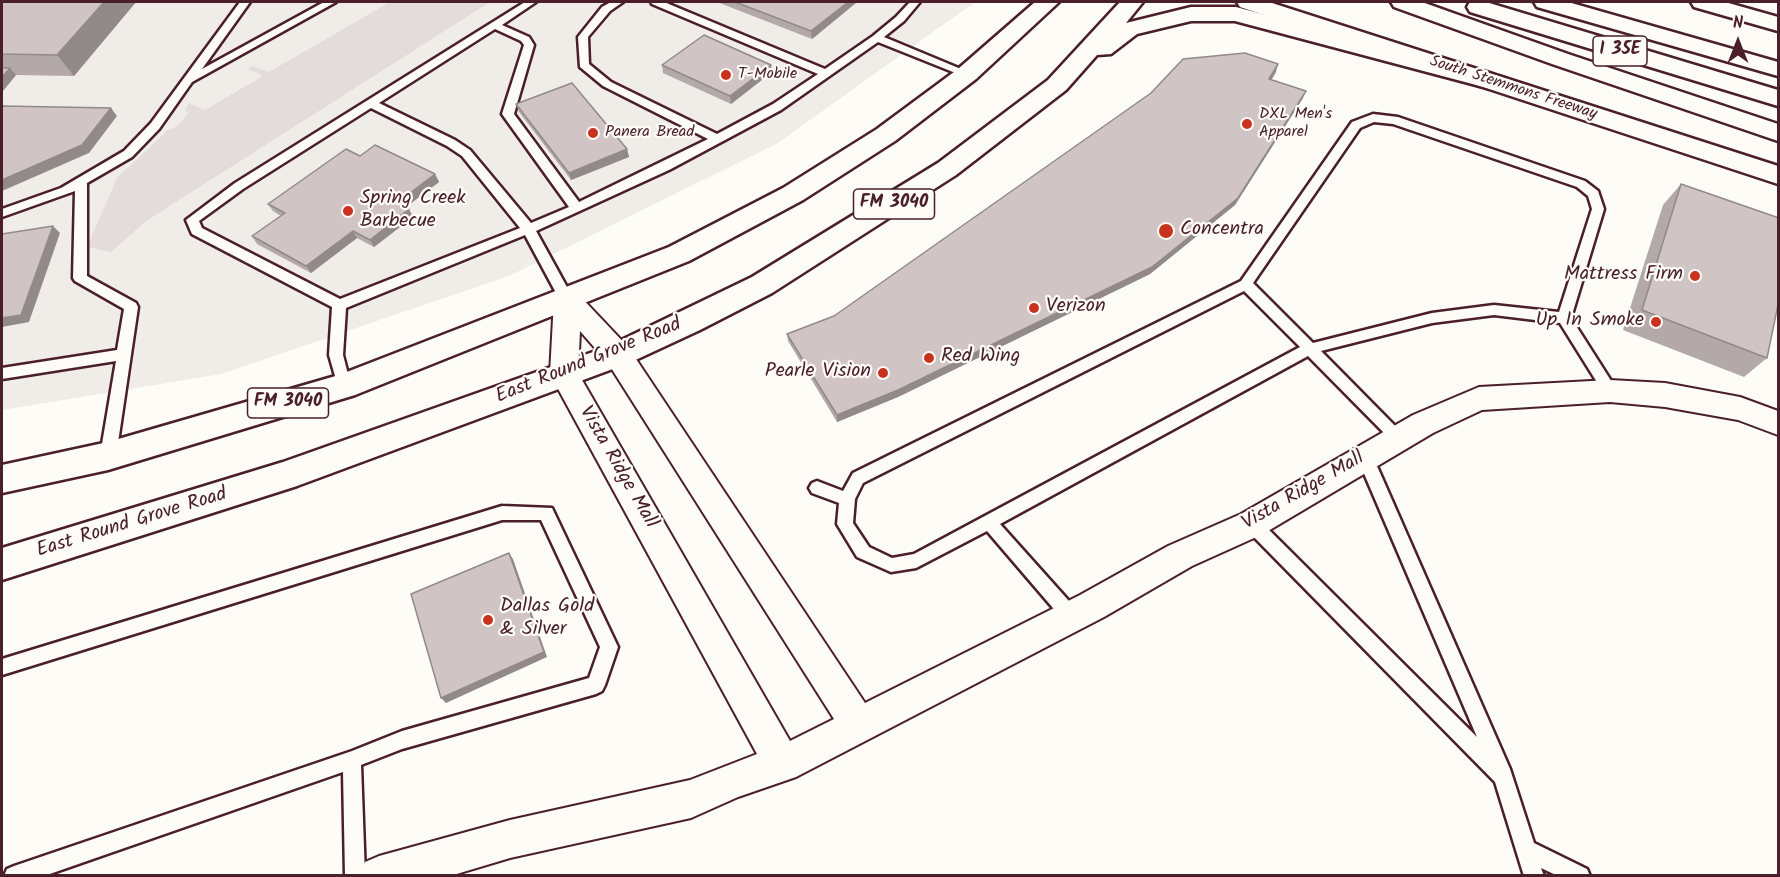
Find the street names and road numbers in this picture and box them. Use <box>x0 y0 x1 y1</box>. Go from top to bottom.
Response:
road number: I 35E <box>1593 36 1647 66</box>
street label: South Stemmons Freeway <box>1427 53 1599 125</box>
road number: FM 3040 <box>854 189 934 219</box>
street label: East Round Grove Road <box>493 314 685 410</box>
road number: FM 3040 <box>248 388 328 418</box>
street label: Vista Ridge Mall <box>572 403 662 533</box>
street label: Vista Ridge Mall <box>1239 447 1369 537</box>
street label: East Round Grove Road <box>34 484 230 564</box>

